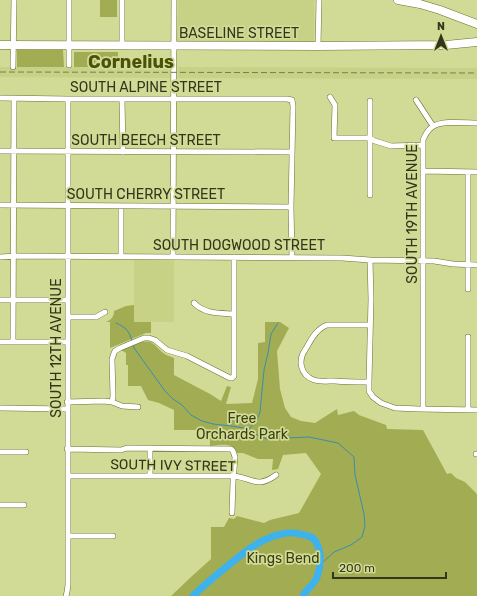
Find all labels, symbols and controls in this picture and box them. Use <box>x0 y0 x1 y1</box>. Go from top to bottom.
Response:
north arrow <box>421 16 461 56</box>
text: N <box>437 20 445 33</box>
street label: BASELINE STREET <box>179 25 299 42</box>
district label: Cornelius <box>88 51 174 73</box>
street label: SOUTH ALPINE STREET <box>70 79 222 96</box>
street label: SOUTH BEECH STREET <box>71 132 221 149</box>
street label: SOUTH 19TH AVENUE <box>404 144 421 284</box>
street label: SOUTH CHERRY STREET <box>67 186 225 203</box>
street label: SOUTH DOGWOOD STREET <box>153 237 325 254</box>
street label: SOUTH 12TH AVENUE <box>48 278 65 418</box>
park label: Free Orchards Park <box>196 410 289 443</box>
street label: SOUTH IVY STREET <box>110 456 236 475</box>
park label: Kings Bend <box>246 550 320 567</box>
scale bar <box>333 554 446 580</box>
text: 200 m <box>339 561 375 575</box>

